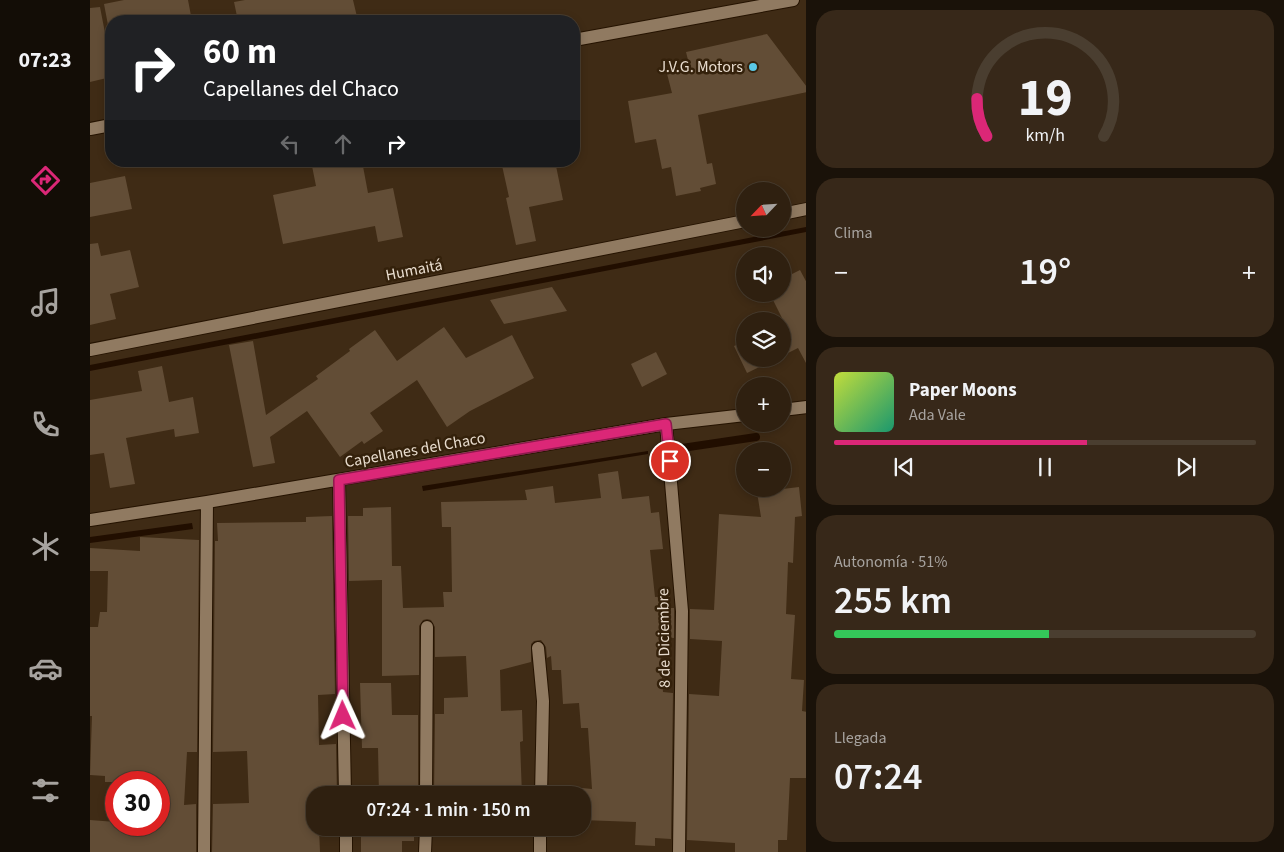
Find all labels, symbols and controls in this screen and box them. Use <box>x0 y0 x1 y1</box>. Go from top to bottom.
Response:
text: 60 m <box>203 27 277 77</box>
icon: right <box>120 35 185 100</box>
text: 07:23 <box>18 44 72 76</box>
place label: J.V.G. Motors <box>658 56 743 78</box>
marker: J.V.G. Motors <box>747 61 759 73</box>
text: 19 <box>1018 62 1072 136</box>
text: Capellanes del Chaco <box>203 73 399 105</box>
text: km/h <box>1025 123 1065 148</box>
icon: left <box>276 130 304 158</box>
icon: ahead <box>329 130 357 158</box>
icon: right <box>382 130 410 158</box>
icon: directions <box>28 163 63 198</box>
north arrow <box>736 182 791 238</box>
map controls <box>736 182 791 497</box>
text: Clima <box>834 222 872 244</box>
text: 19° <box>1019 245 1071 299</box>
button: sound <box>736 247 791 302</box>
text: − <box>834 253 848 293</box>
text: + <box>1242 253 1256 293</box>
street label: Humaitá <box>384 254 444 286</box>
icon: music <box>28 285 63 320</box>
button: layers <box>736 312 791 367</box>
button: + <box>736 377 791 432</box>
text: Paper Moons <box>909 377 1017 404</box>
text: Ada Vale <box>909 404 966 426</box>
icon: phone <box>28 407 63 442</box>
street label: Capellanes del Chaco <box>343 427 487 473</box>
pin <box>649 440 691 482</box>
button: − <box>736 442 791 497</box>
icon: arrive <box>656 447 684 475</box>
icon: previous <box>890 453 918 481</box>
icon: pause <box>1031 453 1059 481</box>
icon: next <box>1172 453 1200 481</box>
icon: climate <box>28 529 63 564</box>
text: Autonomía · 51% <box>834 551 947 573</box>
text: 255 km <box>834 574 952 628</box>
street label: 8 de Diciembre <box>652 588 676 688</box>
icon: car <box>28 651 63 686</box>
position arrow <box>316 689 368 741</box>
text: Llegada <box>834 727 886 749</box>
text: 07:24 <box>834 750 922 804</box>
speed limit sign: 30 <box>105 771 170 836</box>
icon: filters <box>28 773 63 808</box>
text: 07:24 · 1 min · 150 m <box>366 797 531 824</box>

